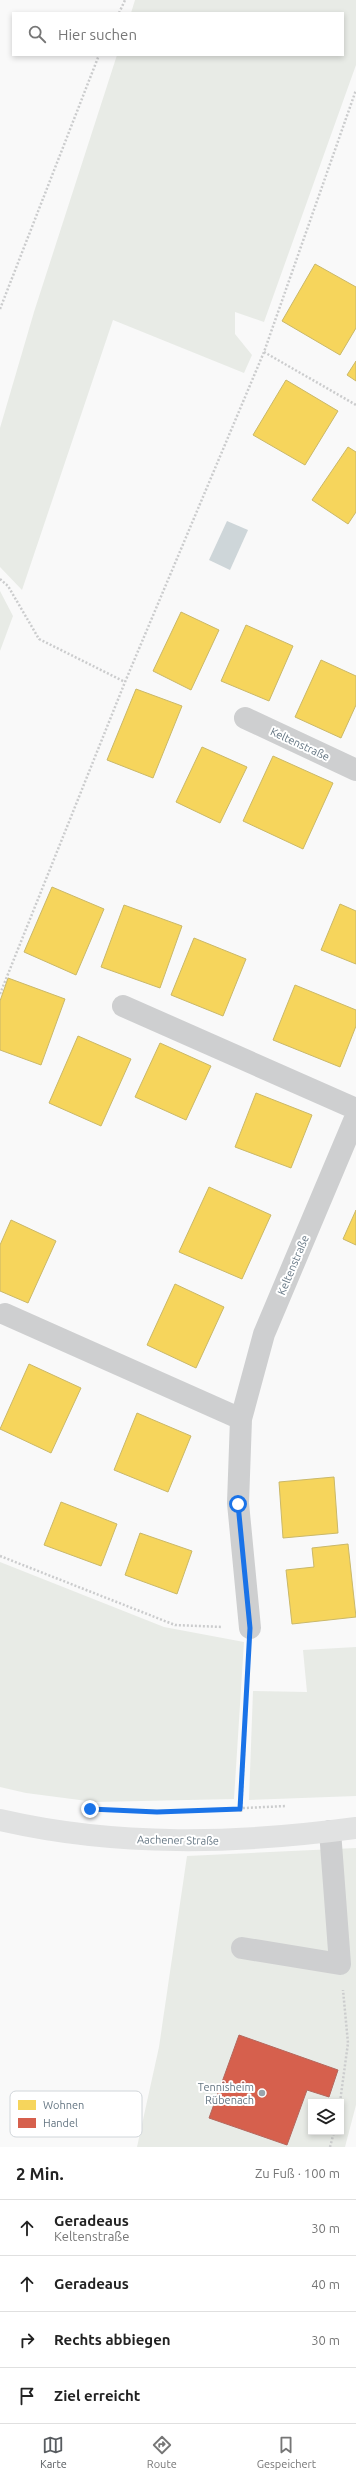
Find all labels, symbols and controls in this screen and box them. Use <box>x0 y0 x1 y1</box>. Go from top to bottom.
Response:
search box <box>12 12 344 56</box>
icon: search <box>26 23 48 45</box>
text: Hier suchen <box>58 26 137 43</box>
street label: Keltenstraße <box>269 725 331 763</box>
street label: Keltenstraße <box>275 1233 311 1297</box>
route start <box>229 1495 247 1513</box>
route end <box>81 1800 99 1818</box>
street label: Aachener Straße <box>137 1833 219 1847</box>
place label: Tennisheim Rübenach <box>198 2081 254 2106</box>
marker: Tennisheim Rübenach <box>257 2088 267 2098</box>
legend <box>10 2091 142 2137</box>
text: Wohnen <box>43 2099 84 2111</box>
map controls <box>308 2099 344 2135</box>
button: layers <box>308 2099 344 2135</box>
text: Handel <box>43 2117 78 2129</box>
text: 2 Min. <box>16 2164 64 2183</box>
text: Zu Fuß · 100 m <box>255 2166 340 2180</box>
text: Geradeaus <box>54 2212 129 2229</box>
icon: ahead <box>16 2217 38 2239</box>
text: 30 m <box>311 2221 340 2235</box>
text: Keltenstraße <box>54 2229 129 2243</box>
icon: ahead <box>16 2273 38 2295</box>
text: Geradeaus <box>54 2275 129 2292</box>
text: 40 m <box>311 2277 340 2291</box>
icon: right <box>16 2329 38 2351</box>
text: Rechts abbiegen <box>54 2331 171 2348</box>
text: 30 m <box>311 2333 340 2347</box>
icon: arrive <box>16 2385 38 2407</box>
text: Ziel erreicht <box>54 2387 140 2404</box>
tab: Karte <box>40 2434 67 2470</box>
tab: Route <box>147 2434 177 2470</box>
tab: Gespeichert <box>257 2434 316 2470</box>

